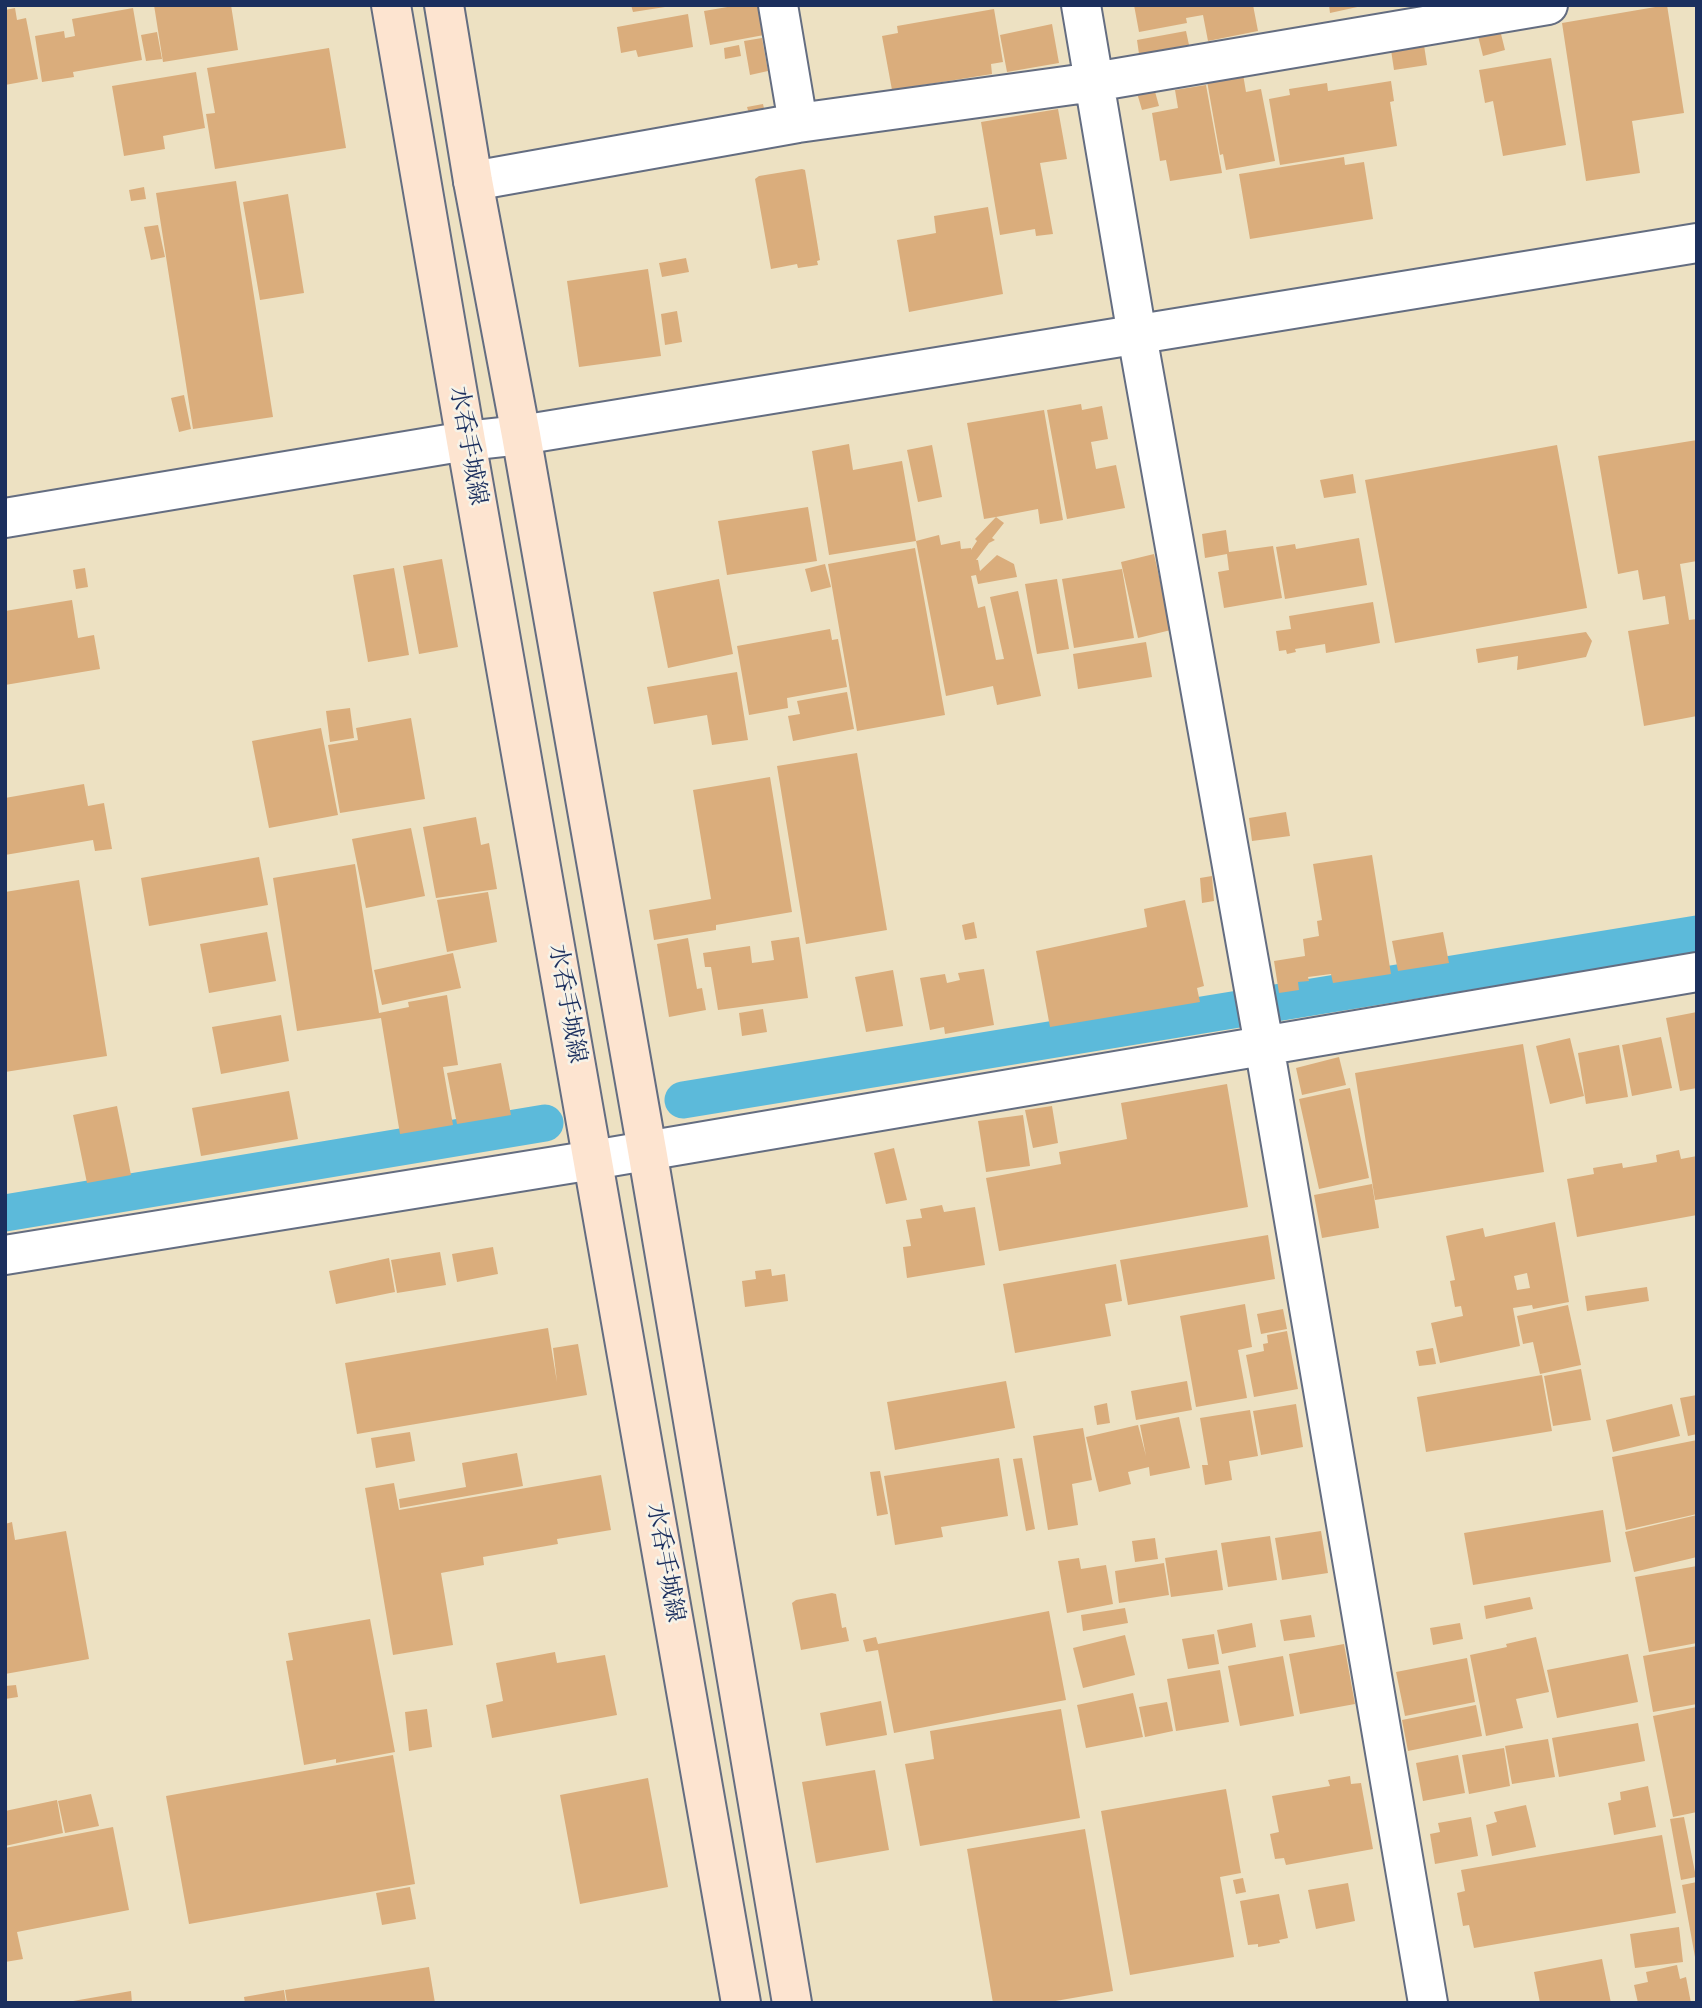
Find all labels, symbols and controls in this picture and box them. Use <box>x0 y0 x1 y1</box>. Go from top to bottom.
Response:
street label: 水呑手城線 <box>442 384 492 508</box>
street label: 水呑手城線 <box>541 942 591 1066</box>
street label: 水呑手城線 <box>639 1501 689 1625</box>

